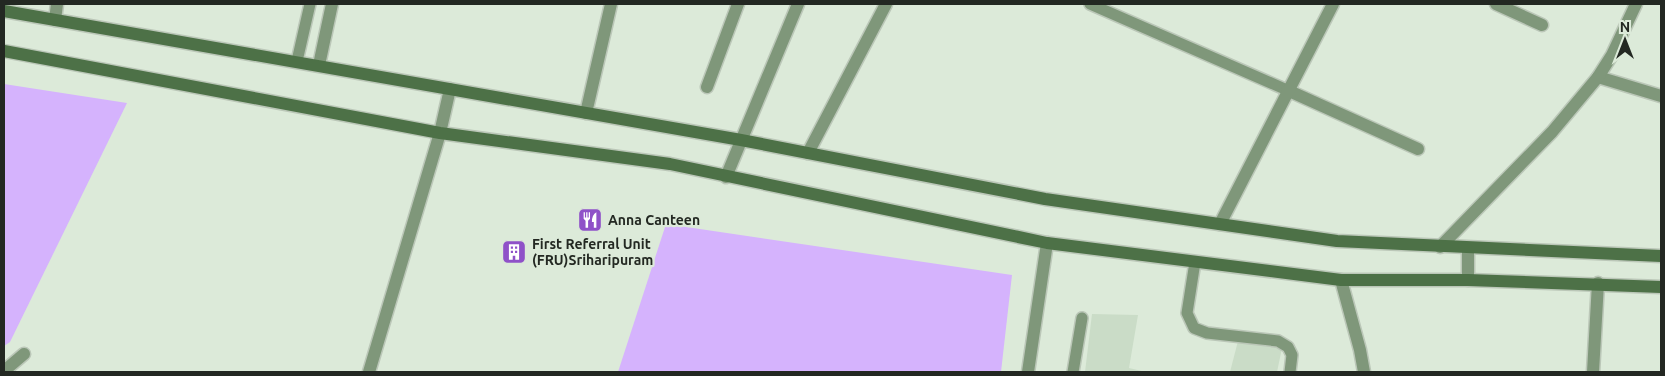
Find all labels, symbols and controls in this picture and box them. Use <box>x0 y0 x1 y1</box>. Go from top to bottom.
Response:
north arrow <box>1600 15 1650 65</box>
text: N <box>1620 19 1630 35</box>
restaurant icon: Anna Canteen <box>577 207 603 233</box>
place label: Anna Canteen <box>608 212 700 228</box>
place label: First Referral Unit (FRU)Sriharipuram <box>532 236 653 268</box>
building icon: First Referral Unit (FRU)Sriharipuram <box>501 239 527 265</box>

